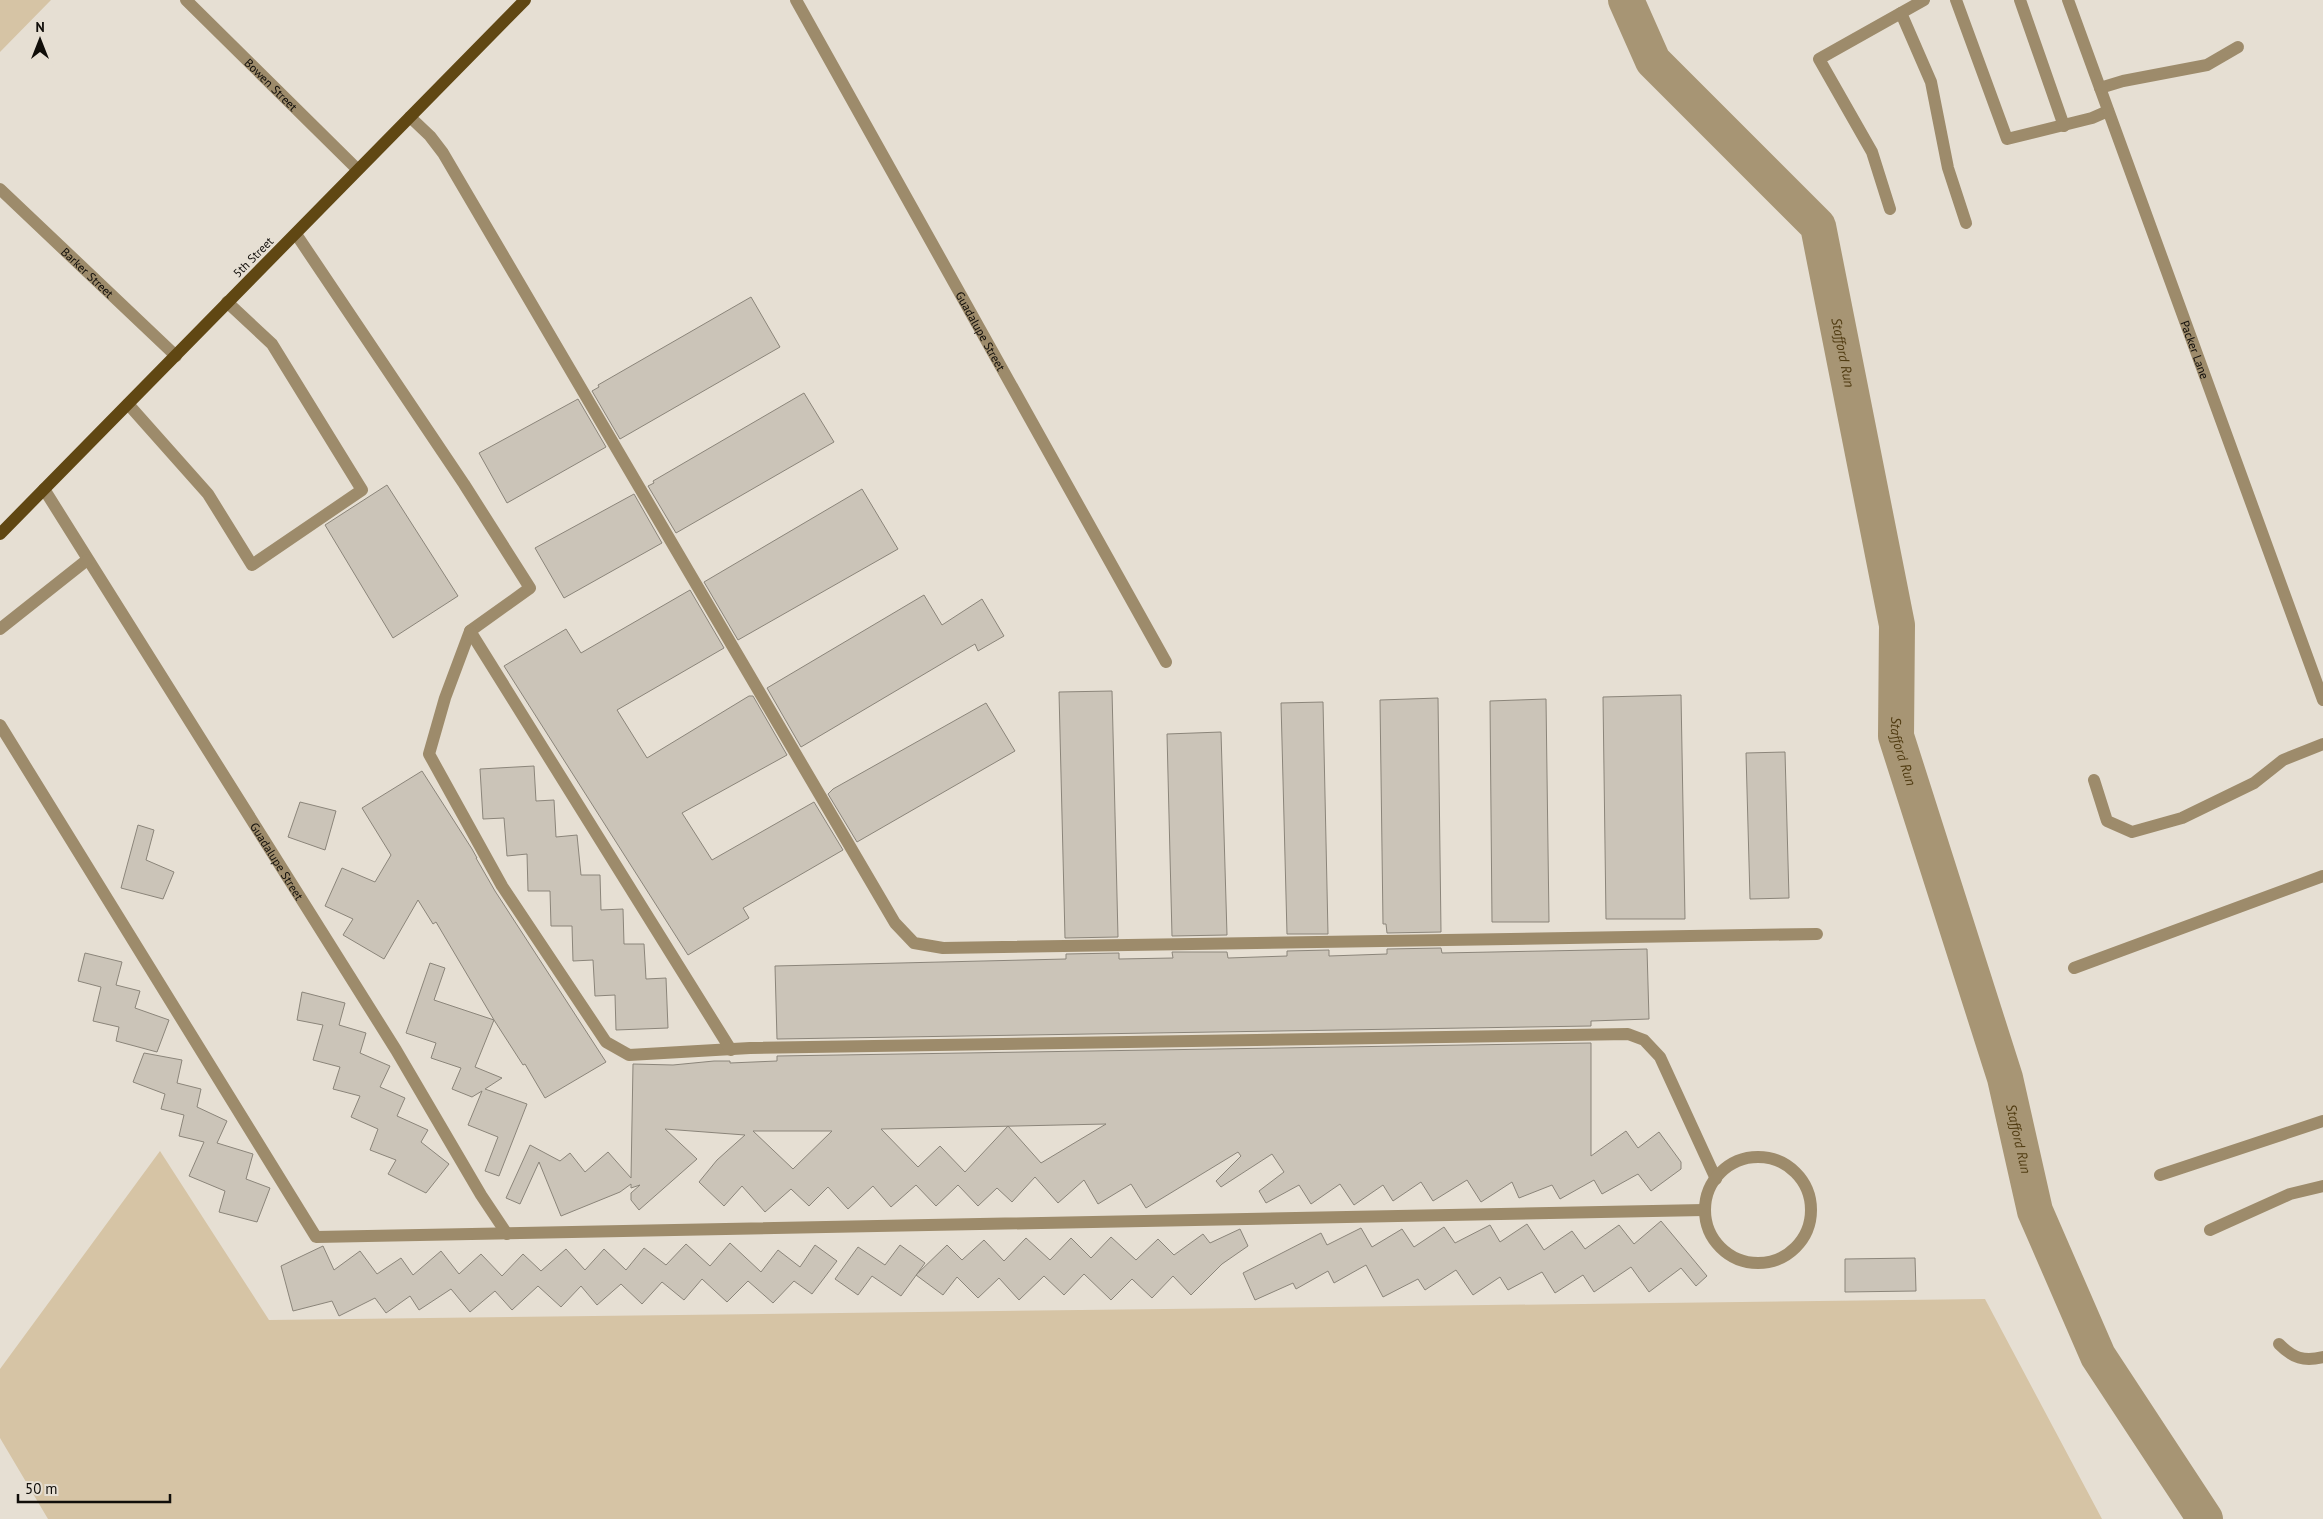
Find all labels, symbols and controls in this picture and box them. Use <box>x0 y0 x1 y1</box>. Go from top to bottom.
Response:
north arrow <box>15 15 65 65</box>
text: N <box>35 18 45 36</box>
street label: Bowen Street <box>242 55 301 114</box>
street label: 5th Street <box>230 234 276 280</box>
street label: Barker Street <box>58 244 117 301</box>
street label: Guadalupe Street <box>953 288 1009 373</box>
water label: Stafford Run <box>1827 316 1859 389</box>
street label: Packer Lane <box>2178 318 2213 381</box>
water label: Stafford Run <box>1887 717 1920 788</box>
street label: Guadalupe Street <box>247 819 307 902</box>
water label: Stafford Run <box>2002 1102 2035 1175</box>
scale bar <box>18 1472 170 1504</box>
text: 50 m <box>25 1479 58 1498</box>

